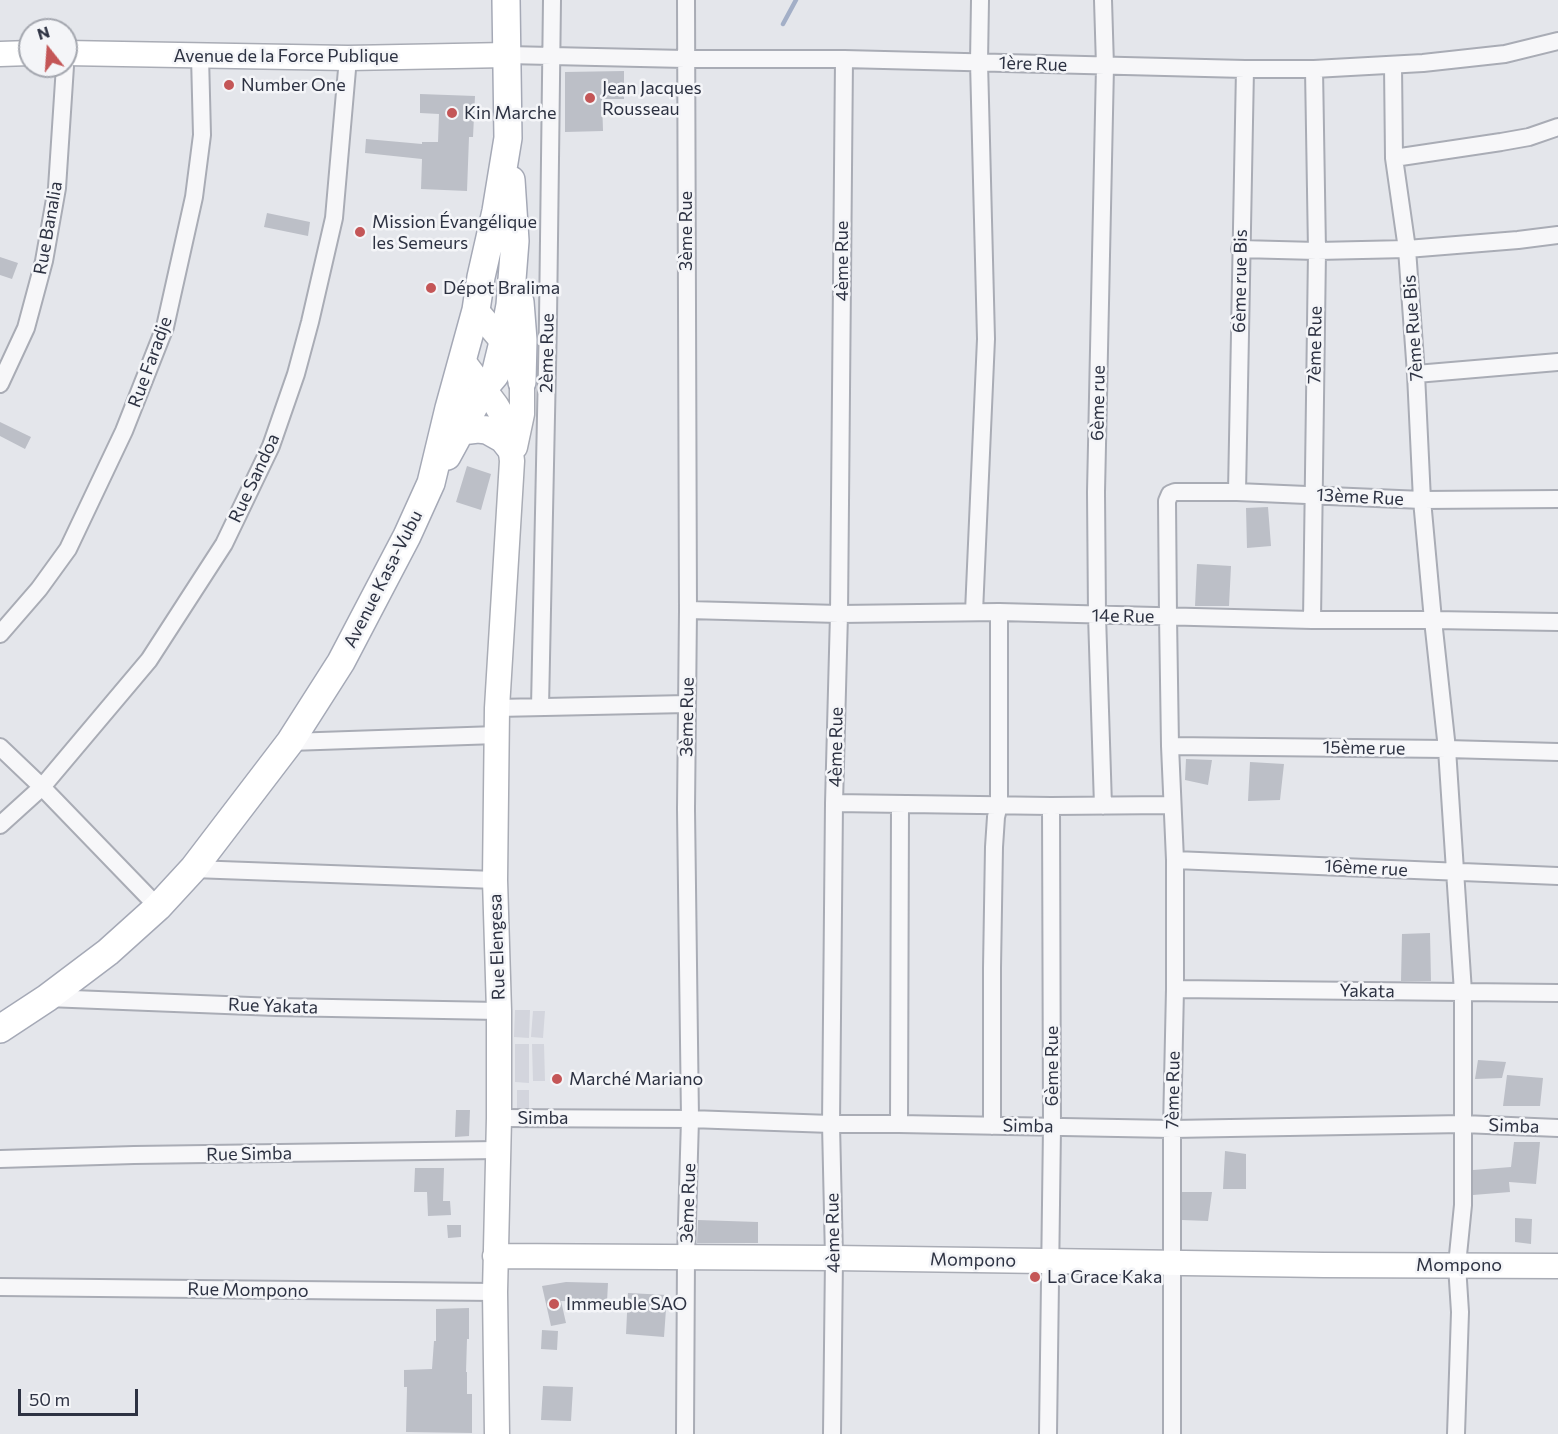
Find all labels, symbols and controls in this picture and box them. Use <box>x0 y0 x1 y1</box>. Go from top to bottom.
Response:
north arrow <box>18 18 78 78</box>
text: N <box>35 21 52 43</box>
street label: Avenue de la Force Publique <box>174 45 398 67</box>
street label: 1ère Rue <box>998 52 1068 76</box>
place label: Number One <box>241 74 346 96</box>
place label: Jean Jacques Rousseau <box>602 77 702 119</box>
marker: Number One <box>222 78 236 92</box>
marker: Jean Jacques Rousseau <box>583 91 597 105</box>
place label: Kin Marche <box>464 102 557 124</box>
marker: Kin Marche <box>445 106 459 120</box>
street label: Rue Banalia <box>29 180 67 276</box>
street label: 3ème Rue <box>675 191 697 271</box>
place label: Mission Évangélique les Semeurs <box>372 211 537 254</box>
street label: 4ème Rue <box>831 221 853 301</box>
marker: Mission Évangélique les Semeurs <box>353 225 367 239</box>
street label: 6ème rue Bis <box>1228 229 1252 333</box>
street label: 7ème Rue Bis <box>1399 274 1427 382</box>
place label: Dépot Bralima <box>443 277 560 299</box>
marker: Dépot Bralima <box>424 281 438 295</box>
street label: 7ème Rue <box>1304 306 1326 384</box>
street label: 2ème Rue <box>536 313 558 393</box>
street label: Rue Faradje <box>124 314 176 410</box>
street label: 6ème rue <box>1087 365 1109 441</box>
street label: Rue Sandoa <box>224 430 284 526</box>
street label: 13ème Rue <box>1316 484 1404 510</box>
street label: Avenue Kasa-Vubu <box>339 507 427 651</box>
street label: 14e Rue <box>1091 605 1155 627</box>
street label: 3ème Rue <box>676 677 698 757</box>
street label: 4ème Rue <box>824 707 848 787</box>
street label: 15ème rue <box>1322 736 1406 760</box>
street label: 16ème rue <box>1324 855 1408 881</box>
street label: Rue Elengesa <box>484 893 510 1001</box>
street label: Yakata <box>1339 980 1395 1002</box>
street label: Rue Yakata <box>228 994 318 1018</box>
street label: 6ème Rue <box>1041 1026 1063 1106</box>
street label: 7ème Rue <box>1162 1051 1184 1129</box>
place label: Marché Mariano <box>569 1068 703 1090</box>
marker: Marché Mariano <box>550 1072 564 1086</box>
street label: Simba <box>518 1107 568 1129</box>
street label: Simba <box>1488 1114 1540 1138</box>
street label: Simba <box>1002 1115 1054 1137</box>
street label: Rue Simba <box>206 1142 292 1166</box>
street label: 3ème Rue <box>676 1163 700 1243</box>
street label: 4ème Rue <box>821 1193 845 1273</box>
street label: Mompono <box>930 1248 1016 1272</box>
street label: Mompono <box>1416 1254 1502 1276</box>
place label: La Grace Kaka <box>1047 1266 1162 1288</box>
marker: La Grace Kaka <box>1028 1270 1042 1284</box>
street label: Rue Mompono <box>187 1278 309 1302</box>
place label: Immeuble SAO <box>566 1293 687 1315</box>
marker: Immeuble SAO <box>547 1297 561 1311</box>
scale bar <box>21 1377 141 1415</box>
text: 50 m <box>29 1388 70 1410</box>

